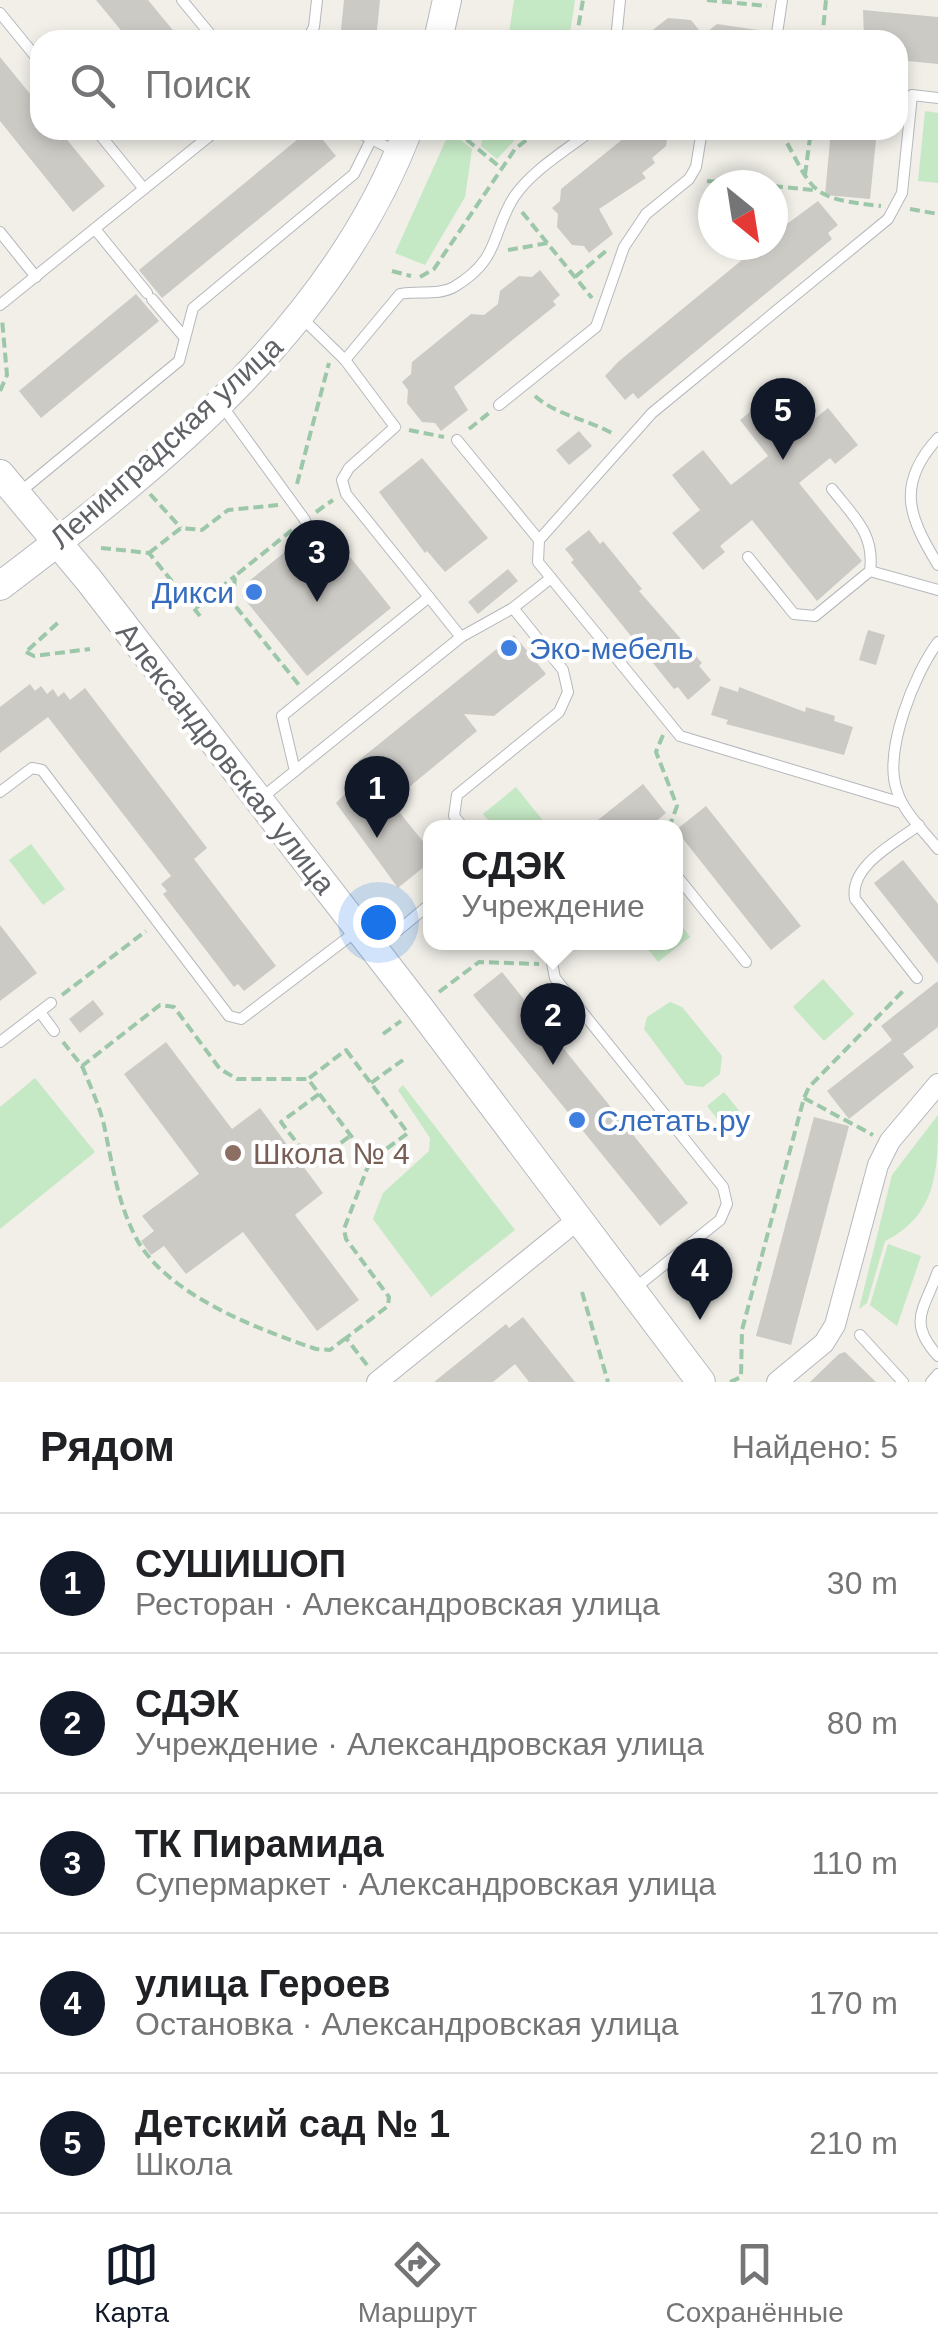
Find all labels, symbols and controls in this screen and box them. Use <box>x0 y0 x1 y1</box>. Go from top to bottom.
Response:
search box <box>30 30 908 140</box>
icon: search <box>65 58 120 113</box>
text: Поиск <box>145 64 250 106</box>
north arrow <box>698 170 788 260</box>
street label: Ленинградская улица <box>43 329 289 555</box>
pin: 5 <box>750 378 816 460</box>
pin: 3 <box>284 520 350 602</box>
place label: Дикси <box>152 576 234 609</box>
marker: Дикси <box>243 581 265 603</box>
street label: Александровская улица <box>110 616 342 900</box>
place label: Эко-мебель <box>529 632 693 665</box>
marker: Эко-мебель <box>498 637 520 659</box>
pin: 1 <box>344 756 410 838</box>
popup <box>423 820 683 950</box>
text: СДЭК <box>461 845 566 887</box>
text: Учреждение <box>461 888 645 924</box>
your location <box>353 897 404 948</box>
pin: 2 <box>520 982 586 1065</box>
place label: Слетать.ру <box>597 1104 750 1137</box>
marker: Слетать.ру <box>566 1109 588 1131</box>
place label: Школа № 4 <box>253 1137 410 1170</box>
marker: Школа № 4 <box>222 1142 244 1164</box>
pin: 4 <box>668 1238 732 1320</box>
text: Рядом <box>40 1423 175 1470</box>
text: Найдено: 5 <box>732 1429 898 1465</box>
text: СУШИШОП <box>135 1543 346 1585</box>
text: 1 <box>64 1565 81 1601</box>
text: 30 m <box>827 1565 898 1601</box>
text: Ресторан · Александровская улица <box>135 1586 660 1622</box>
text: СДЭК <box>135 1683 239 1725</box>
text: 2 <box>64 1705 81 1741</box>
text: 80 m <box>827 1705 898 1741</box>
text: Учреждение · Александровская улица <box>135 1726 704 1762</box>
text: ТК Пирамида <box>135 1823 384 1865</box>
text: 3 <box>64 1845 81 1881</box>
text: 110 m <box>811 1845 898 1881</box>
text: Супермаркет · Александровская улица <box>135 1866 716 1902</box>
text: улица Героев <box>135 1963 390 2005</box>
text: 4 <box>64 1985 81 2021</box>
text: 170 m <box>809 1985 898 2021</box>
text: Остановка · Александровская улица <box>135 2006 679 2042</box>
text: Детский сад № 1 <box>135 2103 450 2145</box>
text: 5 <box>64 2125 81 2161</box>
text: 210 m <box>809 2125 898 2161</box>
text: Школа <box>135 2146 232 2182</box>
tab: Карта <box>94 2237 169 2329</box>
tab: Маршрут <box>358 2237 477 2329</box>
tab: Сохранённые <box>665 2237 844 2329</box>

